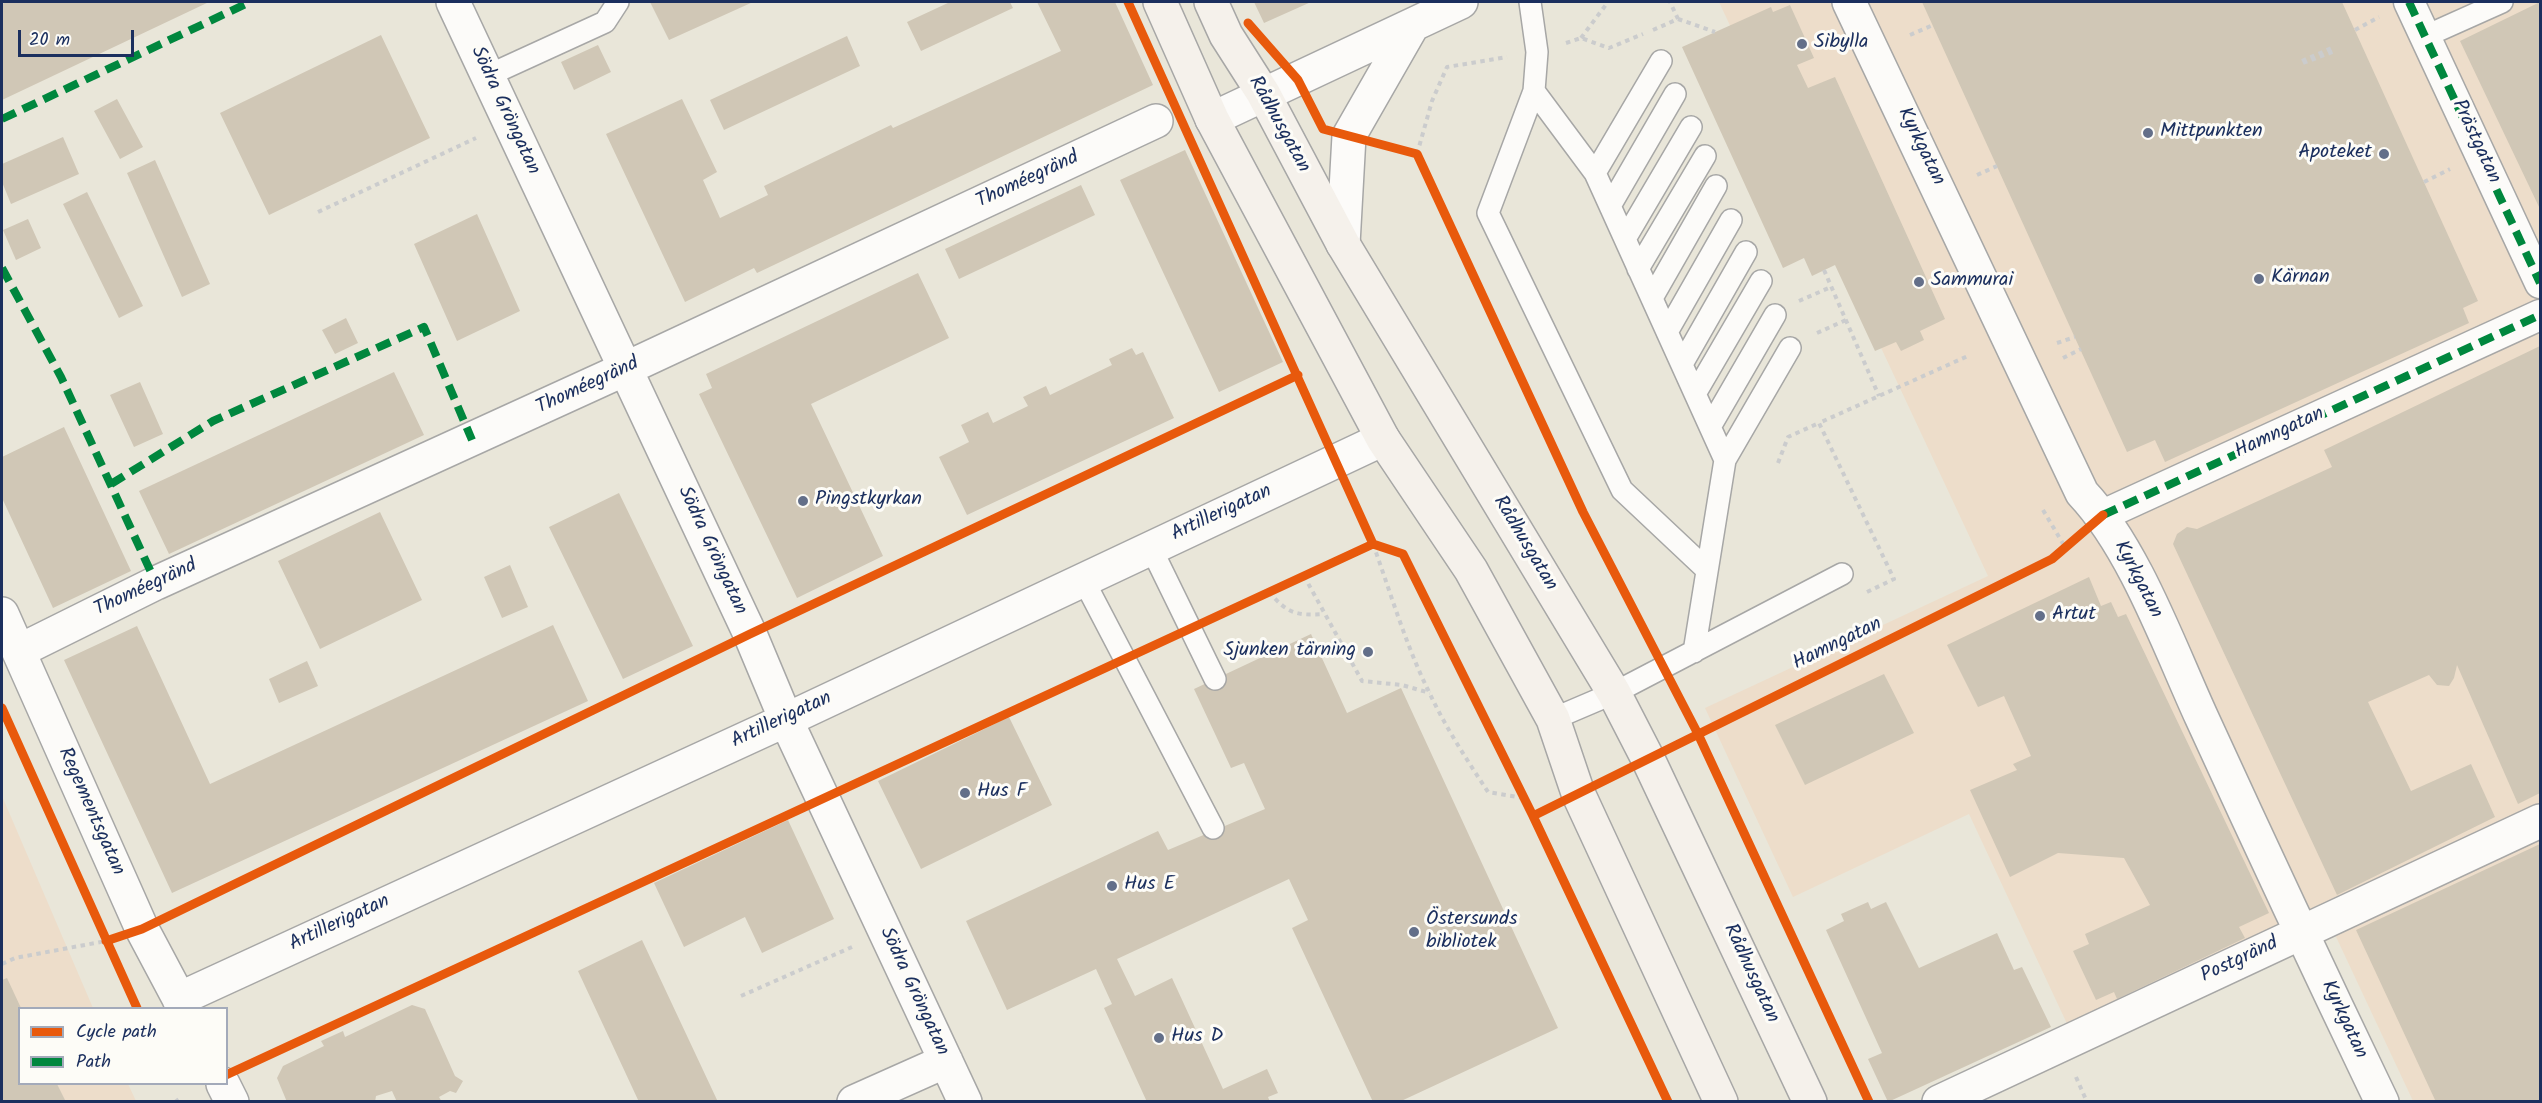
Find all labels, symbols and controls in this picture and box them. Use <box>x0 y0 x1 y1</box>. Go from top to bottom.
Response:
scale bar <box>21 18 136 56</box>
text: 20 m <box>29 26 70 55</box>
place label: Sibylla <box>1814 32 1868 56</box>
marker: Sibylla <box>1795 37 1809 51</box>
street label: Södra Gröngatan <box>464 43 544 179</box>
street label: Rådhusgatan <box>1242 73 1314 177</box>
street label: Prästgatan <box>2445 96 2505 188</box>
street label: Kyrkgatan <box>1891 104 1949 190</box>
place label: Mittpunkten <box>2160 121 2263 145</box>
marker: Mittpunkten <box>2141 126 2155 140</box>
place label: Apoteket <box>2298 142 2372 166</box>
street label: Thoméegränd <box>973 147 1083 215</box>
marker: Apoteket <box>2377 147 2391 161</box>
place label: Kärnan <box>2271 267 2330 291</box>
place label: Sammurai <box>1931 270 2013 294</box>
marker: Kärnan <box>2252 272 2266 286</box>
marker: Sammurai <box>1912 275 1926 289</box>
street label: Thoméegränd <box>533 353 643 421</box>
street label: Hamngatan <box>2231 403 2329 465</box>
street label: Artillerigatan <box>1168 480 1276 548</box>
street label: Södra Gröngatan <box>671 483 751 619</box>
place label: Pingstkyrkan <box>815 489 922 513</box>
street label: Rådhusgatan <box>1486 492 1562 596</box>
marker: Pingstkyrkan <box>796 494 810 508</box>
street label: Kyrkgatan <box>2107 537 2167 623</box>
street label: Thoméegränd <box>91 555 201 623</box>
place label: Artut <box>2052 604 2096 628</box>
marker: Artut <box>2033 609 2047 623</box>
street label: Hamngatan <box>1790 613 1886 677</box>
place label: Sjunken tärning <box>1224 640 1356 664</box>
marker: Sjunken tärning <box>1361 645 1375 659</box>
street label: Artillerigatan <box>728 687 836 755</box>
street label: Regementsgatan <box>51 744 129 880</box>
place label: Hus F <box>977 781 1027 805</box>
marker: Hus F <box>958 786 972 800</box>
place label: Hus E <box>1124 874 1175 898</box>
marker: Hus E <box>1105 879 1119 893</box>
street label: Artillerigatan <box>286 890 394 958</box>
place label: Östersunds bibliotek <box>1426 909 1517 956</box>
street label: Rådhusgatan <box>1717 921 1783 1027</box>
street label: Södra Gröngatan <box>873 924 953 1060</box>
marker: Östersunds bibliotek <box>1407 925 1421 939</box>
street label: Postgränd <box>2198 933 2282 989</box>
street label: Kyrkgatan <box>2314 977 2372 1063</box>
legend <box>18 1007 228 1085</box>
text: Cycle path <box>76 1018 157 1047</box>
place label: Hus D <box>1171 1026 1223 1050</box>
marker: Hus D <box>1152 1031 1166 1045</box>
text: Path <box>76 1048 111 1077</box>

